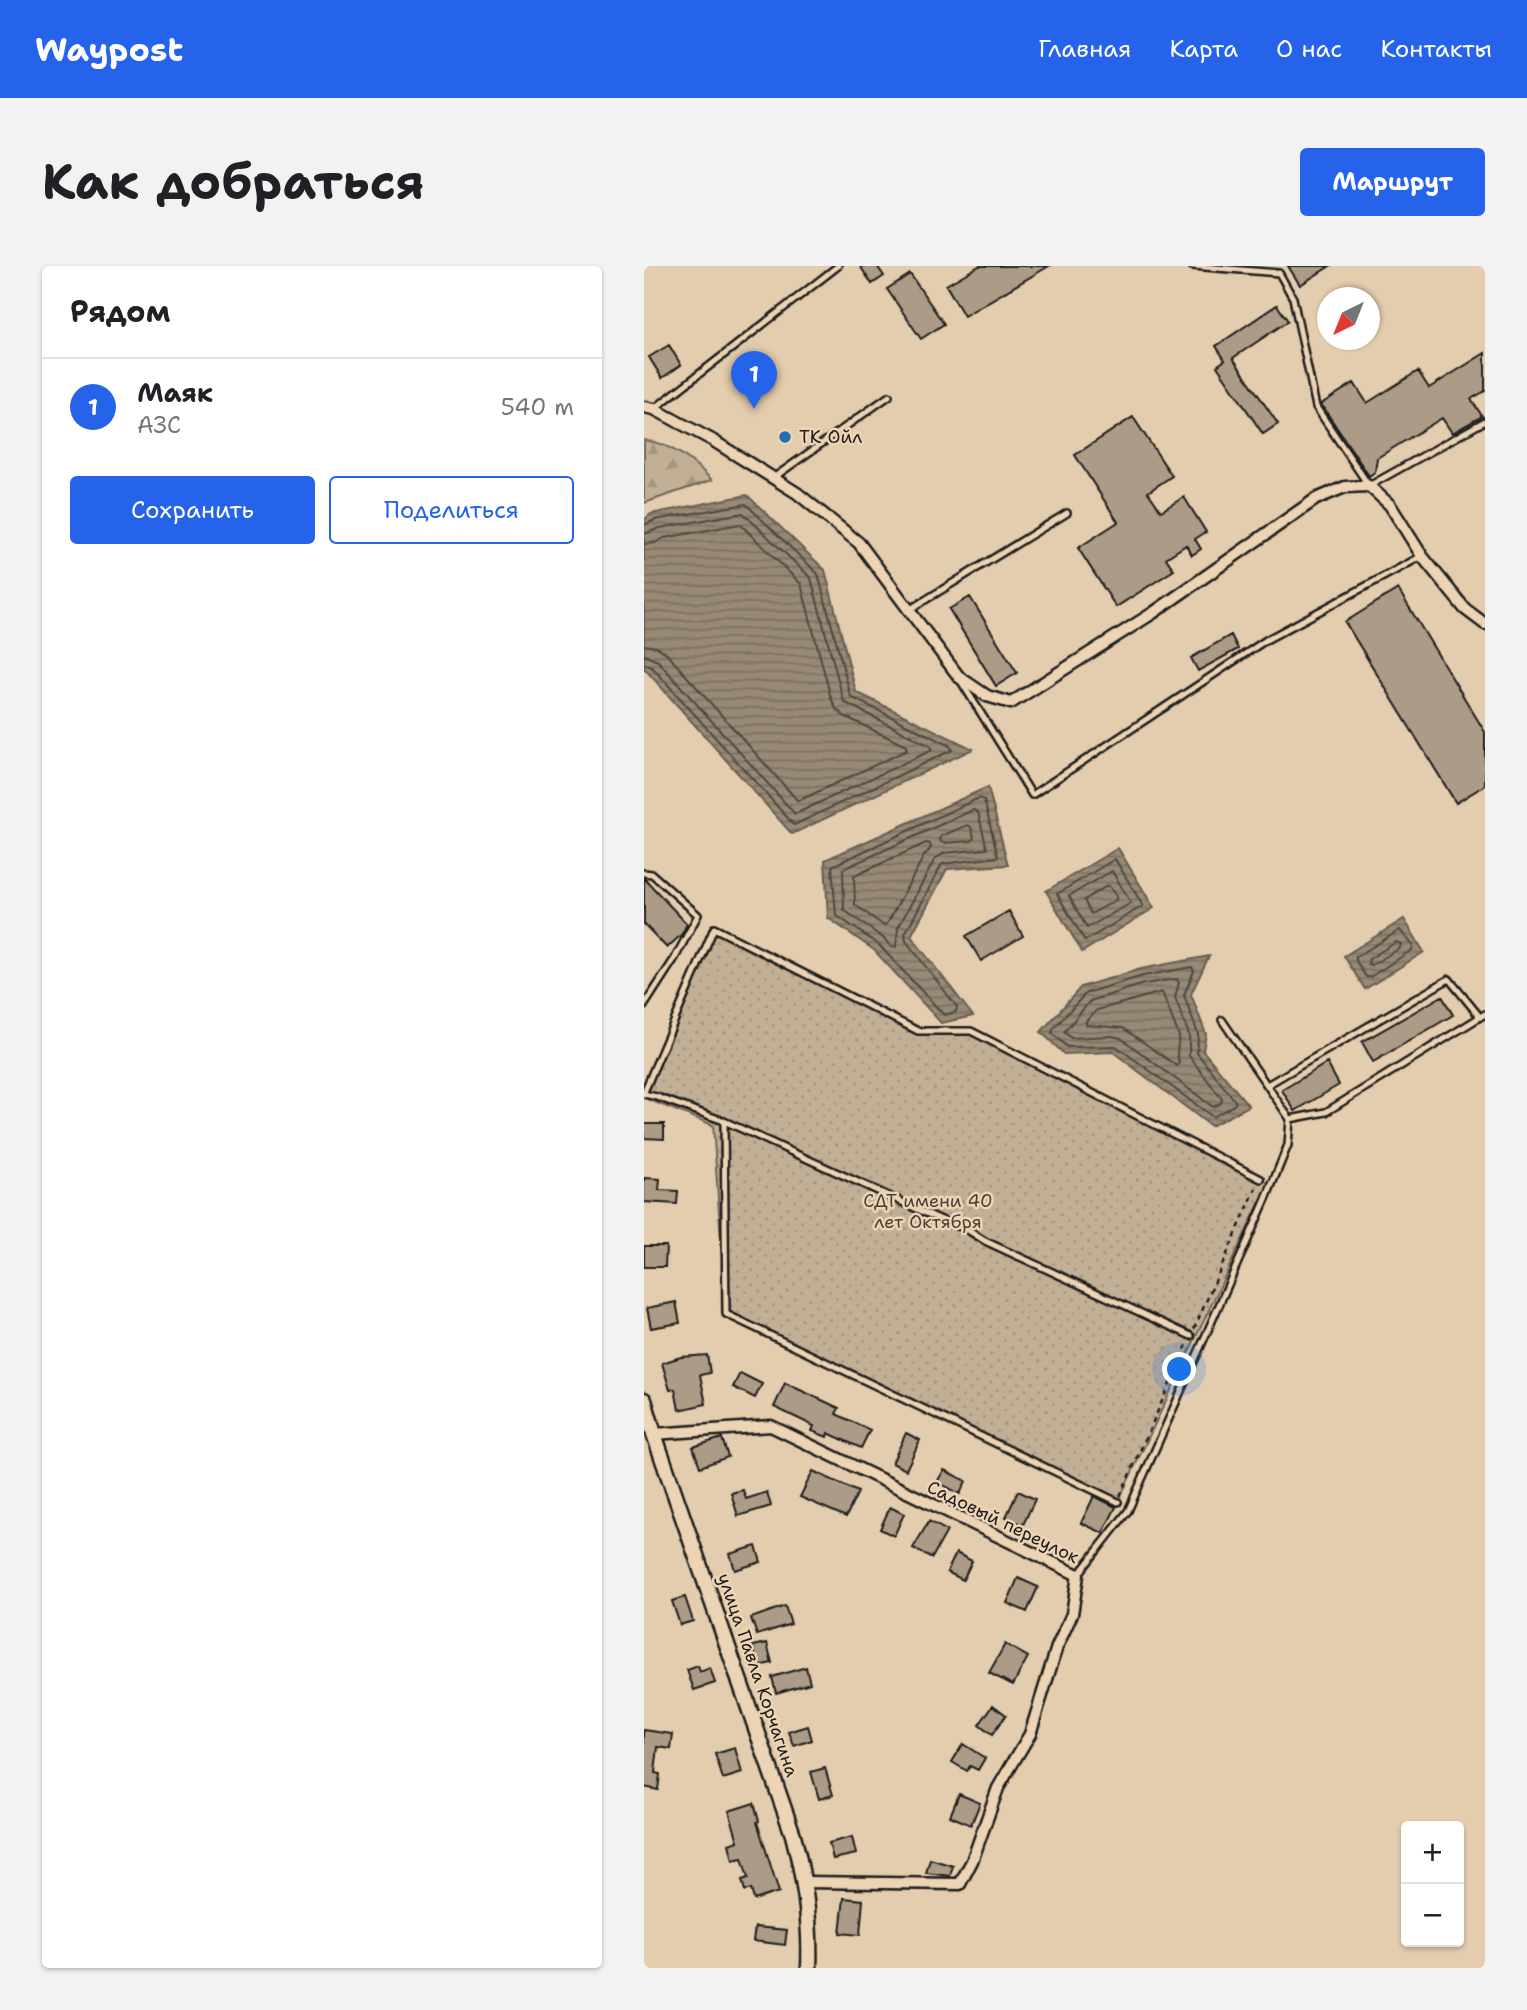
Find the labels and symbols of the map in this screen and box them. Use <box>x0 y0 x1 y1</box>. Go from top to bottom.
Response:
north arrow <box>1317 287 1380 350</box>
pin: 1 <box>731 351 777 409</box>
place label: ТК Ойл <box>799 425 862 449</box>
marker: ТК Ойл <box>777 429 793 445</box>
park label: СДТ имени 40 лет Октября <box>863 1189 993 1234</box>
your location <box>1162 1352 1196 1386</box>
street label: Садовый переулок <box>923 1475 1083 1569</box>
street label: улица Павла Корчагина <box>712 1570 804 1780</box>

